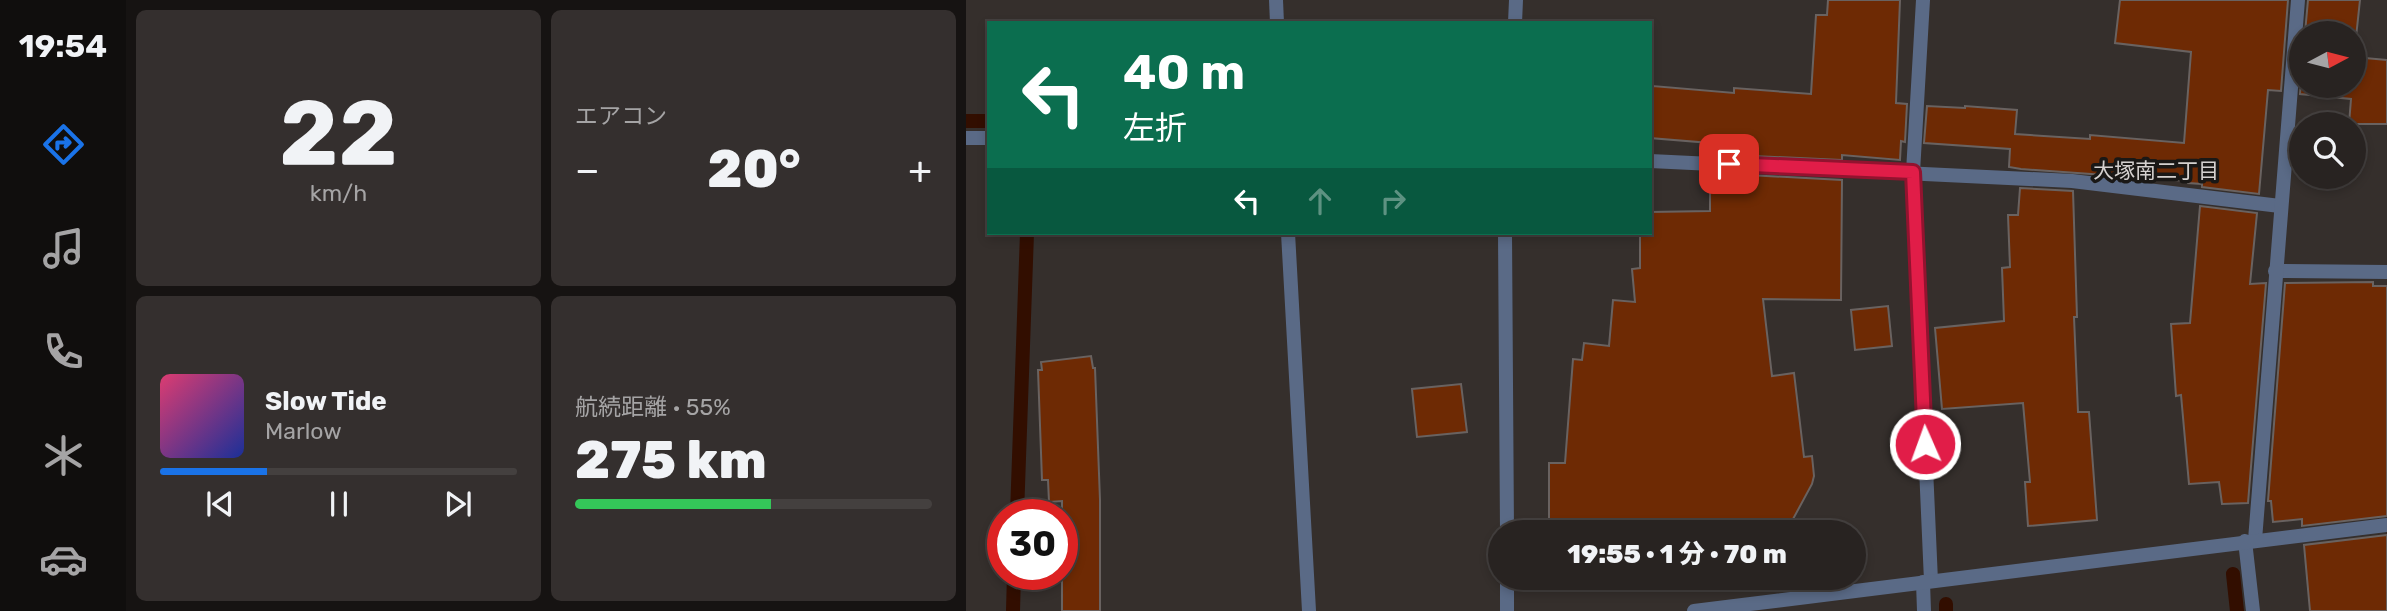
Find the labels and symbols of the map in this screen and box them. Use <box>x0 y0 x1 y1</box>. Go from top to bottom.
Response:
north arrow <box>2289 21 2366 98</box>
pin <box>1699 134 1759 194</box>
district label: 大塚南二丁目 <box>2093 158 2219 183</box>
position arrow <box>1888 407 1962 481</box>
speed limit sign: 30 <box>987 499 1078 590</box>

